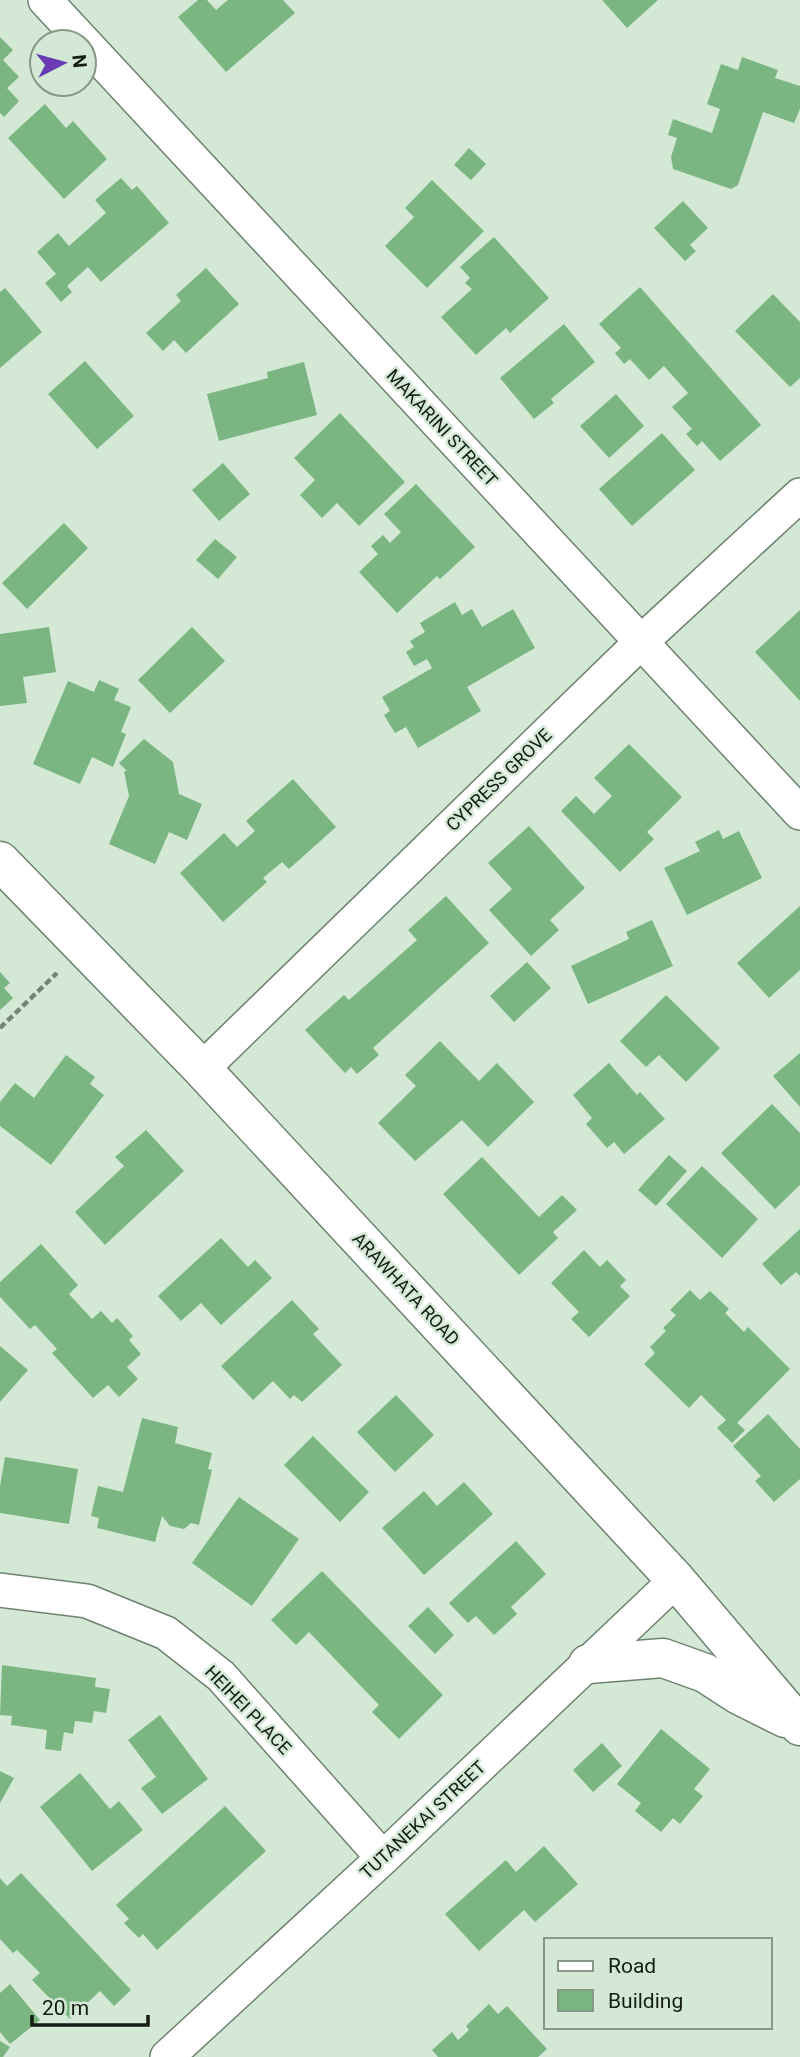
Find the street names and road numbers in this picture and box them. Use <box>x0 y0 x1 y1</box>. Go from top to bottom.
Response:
street label: MAKARINI STREET <box>383 365 502 491</box>
street label: CYPRESS GROVE <box>442 724 556 835</box>
street label: ARAWHATA ROAD <box>349 1228 464 1349</box>
street label: HEIHEI PLACE <box>201 1661 296 1758</box>
street label: TUTANEKAI STREET <box>356 1756 490 1883</box>

